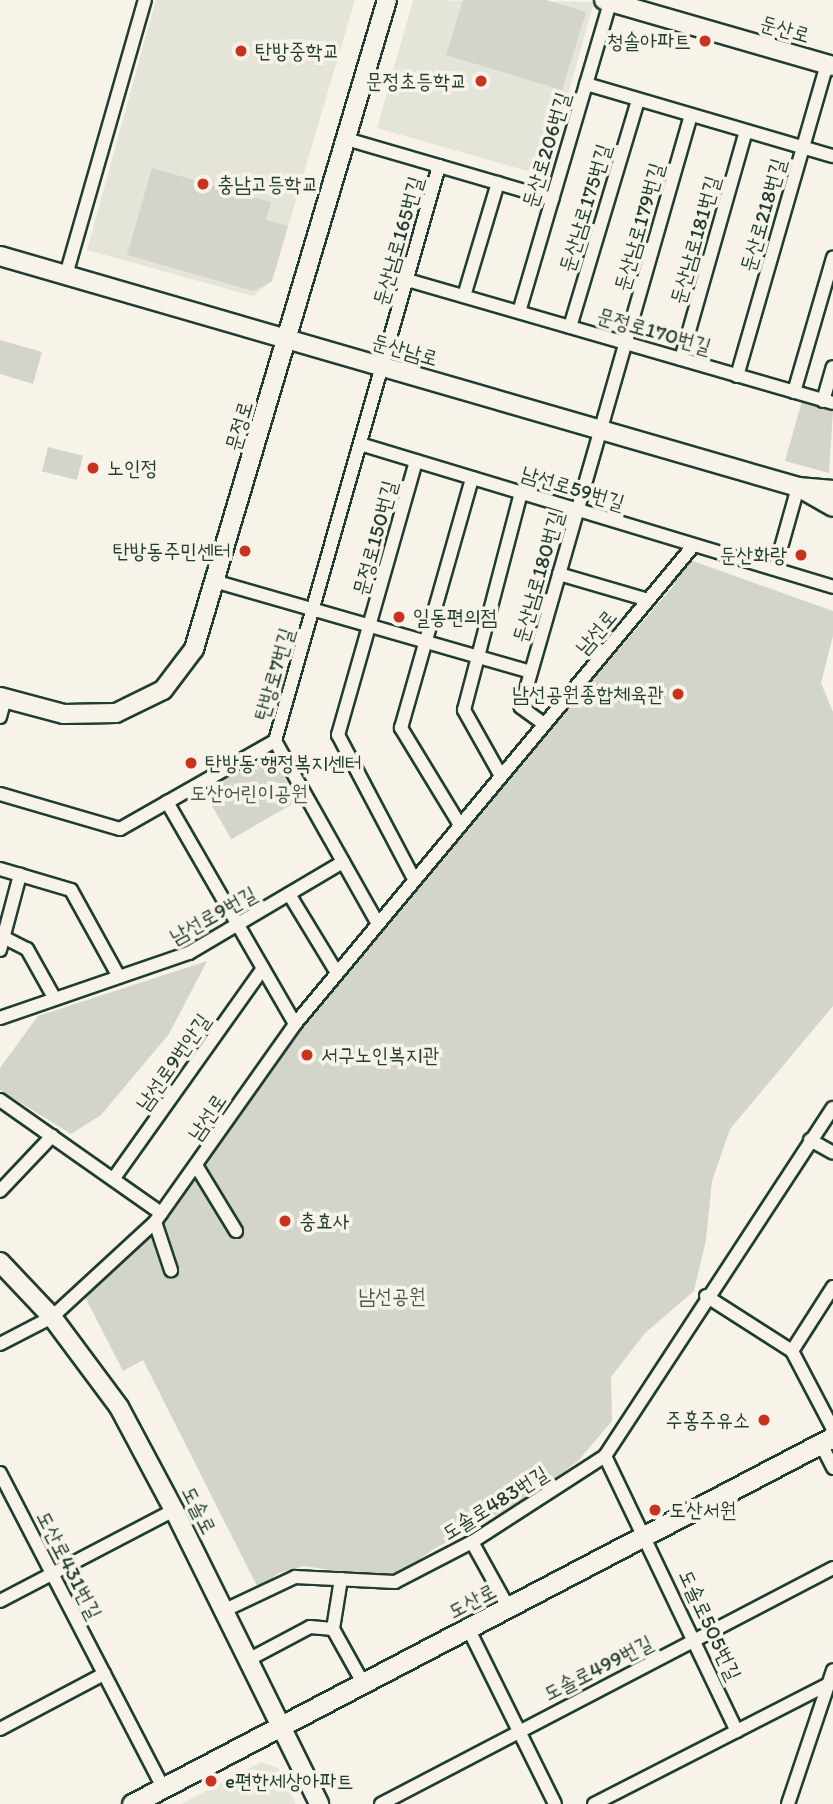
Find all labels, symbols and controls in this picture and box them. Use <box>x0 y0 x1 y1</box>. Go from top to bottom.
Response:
street label: 둔산로 <box>757 10 813 48</box>
place label: 청솔아파트 <box>607 28 691 54</box>
marker: 청솔아파트 <box>697 33 713 49</box>
place label: 탄방중학교 <box>255 38 339 64</box>
marker: 탄방중학교 <box>233 43 249 59</box>
place label: 문정초등학교 <box>366 68 467 94</box>
marker: 문정초등학교 <box>473 73 489 89</box>
street label: 둔산로206번길 <box>516 89 576 211</box>
street label: 둔산남로175번길 <box>554 141 616 275</box>
street label: 둔산로218번길 <box>735 155 791 275</box>
street label: 둔산남로179번길 <box>609 160 669 294</box>
place label: 충남고등학교 <box>217 171 318 197</box>
street label: 둔산남로165번길 <box>368 173 428 309</box>
street label: 둔산남로181번길 <box>665 173 725 307</box>
marker: 충남고등학교 <box>195 176 211 192</box>
street label: 문정로170번길 <box>594 303 714 359</box>
street label: 둔산남로 <box>369 329 441 371</box>
street label: 문정로 <box>220 398 258 454</box>
place label: 노인정 <box>107 455 158 481</box>
marker: 노인정 <box>85 460 101 476</box>
street label: 남선로59번길 <box>518 460 628 516</box>
street label: 문정로150번길 <box>348 478 402 598</box>
street label: 둔산남로180번길 <box>507 508 569 646</box>
place label: 탄방동주민센터 <box>113 538 231 564</box>
place label: 둔산화랑 <box>719 542 787 568</box>
marker: 탄방동주민센터 <box>237 543 253 559</box>
marker: 둔산화랑 <box>793 547 809 563</box>
place label: 일동편의점 <box>413 604 497 630</box>
street label: 남선로 <box>570 604 622 660</box>
marker: 일동편의점 <box>391 609 407 625</box>
street label: 탄방로7번길 <box>249 625 299 723</box>
place label: 남선공원종합체육관 <box>512 681 664 707</box>
marker: 남선공원종합체육관 <box>670 686 686 702</box>
place label: 탄방동 행정복지센터 <box>205 750 362 776</box>
marker: 탄방동 행정복지센터 <box>183 755 199 771</box>
park label: 도산어린이공원 <box>190 780 308 806</box>
street label: 남선로9번길 <box>165 881 261 949</box>
street label: 남선로9번안길 <box>130 1009 216 1115</box>
place label: 서구노인복지관 <box>321 1042 439 1068</box>
marker: 서구노인복지관 <box>299 1047 315 1063</box>
street label: 남선로 <box>182 1089 232 1145</box>
place label: 충효사 <box>299 1208 350 1234</box>
marker: 충효사 <box>277 1213 293 1229</box>
park label: 남선공원 <box>358 1283 426 1309</box>
place label: 주홍주유소 <box>666 1407 750 1433</box>
marker: 주홍주유소 <box>756 1412 772 1428</box>
street label: 도솔로483번길 <box>437 1461 553 1545</box>
street label: 도솔로 <box>176 1482 222 1538</box>
place label: 도산서원 <box>669 1497 737 1523</box>
marker: 도산서원 <box>647 1502 663 1518</box>
street label: 도산로431번길 <box>31 1507 107 1623</box>
street label: 도솔로505번길 <box>673 1566 747 1684</box>
street label: 도산로 <box>444 1578 500 1624</box>
street label: 도솔로499번길 <box>539 1630 657 1706</box>
place label: e편한세상아파트 <box>225 1768 353 1794</box>
marker: e편한세상아파트 <box>203 1773 219 1789</box>

